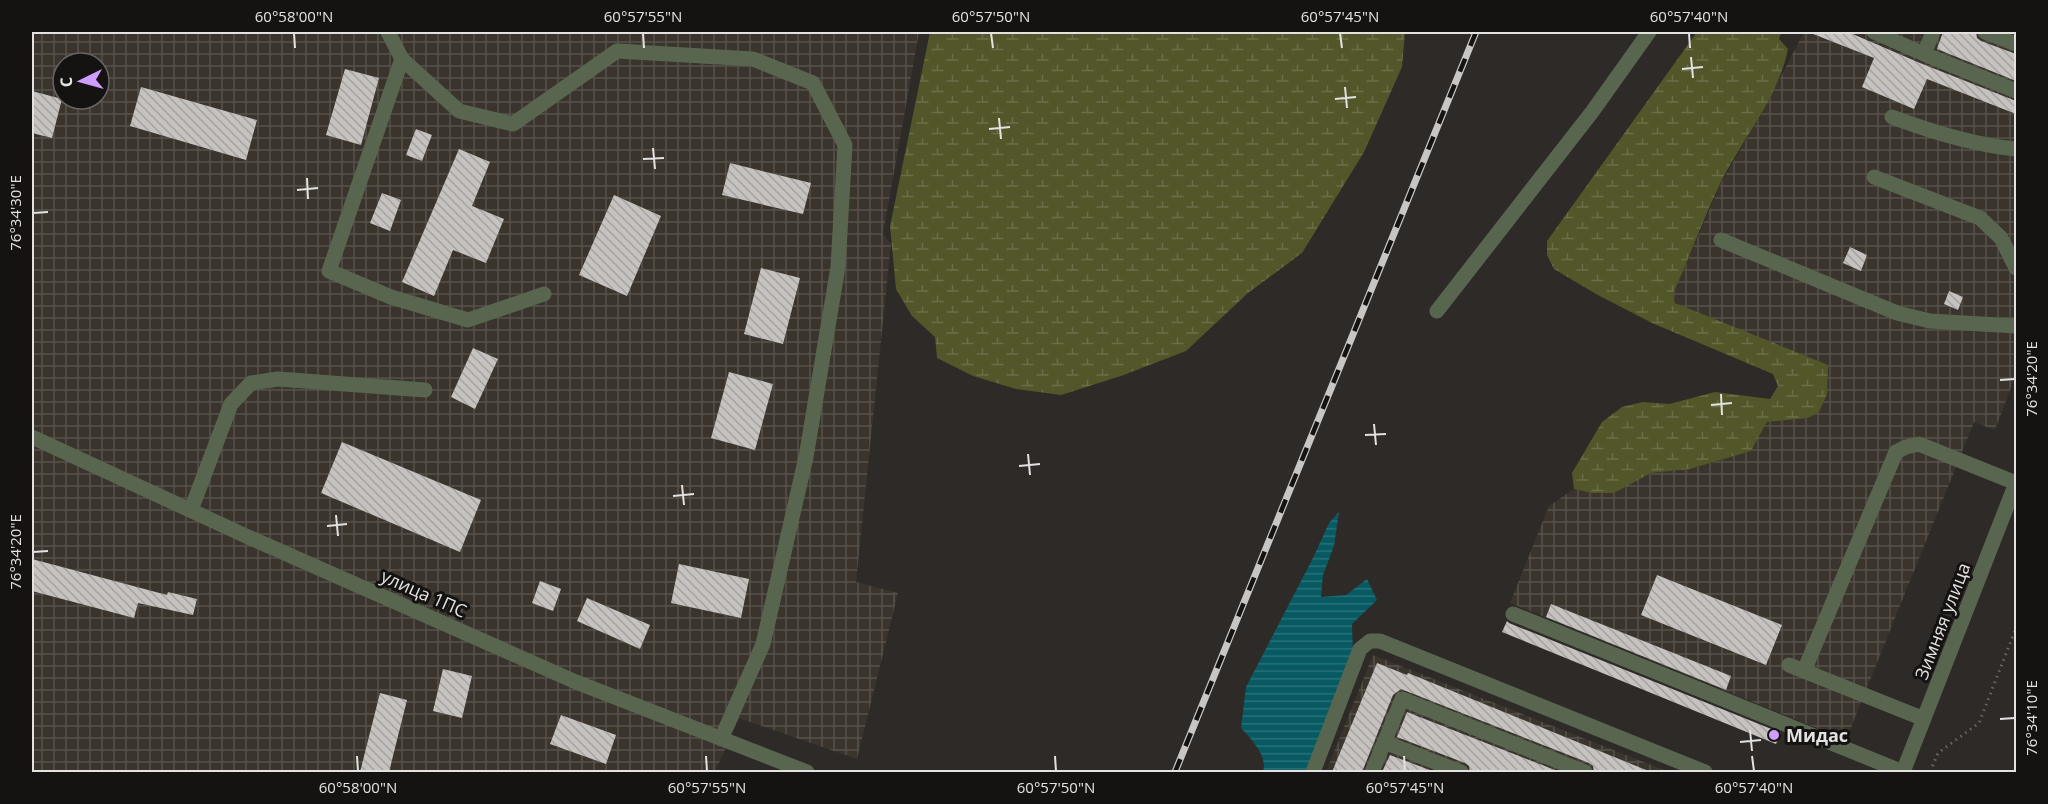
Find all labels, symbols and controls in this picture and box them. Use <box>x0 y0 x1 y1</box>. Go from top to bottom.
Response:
text: 60°58'00"N <box>255 6 333 26</box>
text: 60°57'55"N <box>604 6 682 26</box>
text: 60°57'50"N <box>952 6 1030 26</box>
text: 60°57'45"N <box>1301 6 1379 26</box>
text: 60°57'40"N <box>1650 6 1728 26</box>
north arrow <box>51 51 111 111</box>
text: С <box>55 76 77 88</box>
text: 76°34'30"E <box>5 175 25 251</box>
text: 76°34'20"E <box>2021 341 2041 417</box>
text: 76°34'20"E <box>5 514 25 590</box>
street label: Зимняя улица <box>1909 559 1975 683</box>
street label: улица 1ПС <box>377 563 471 623</box>
text: 76°34'10"E <box>2021 680 2041 756</box>
place label: Мидас <box>1786 723 1848 747</box>
marker: Мидас <box>1767 728 1781 742</box>
text: 60°58'00"N <box>319 777 397 797</box>
text: 60°57'55"N <box>668 777 746 797</box>
text: 60°57'50"N <box>1017 777 1095 797</box>
text: 60°57'45"N <box>1366 777 1444 797</box>
text: 60°57'40"N <box>1715 777 1793 797</box>

